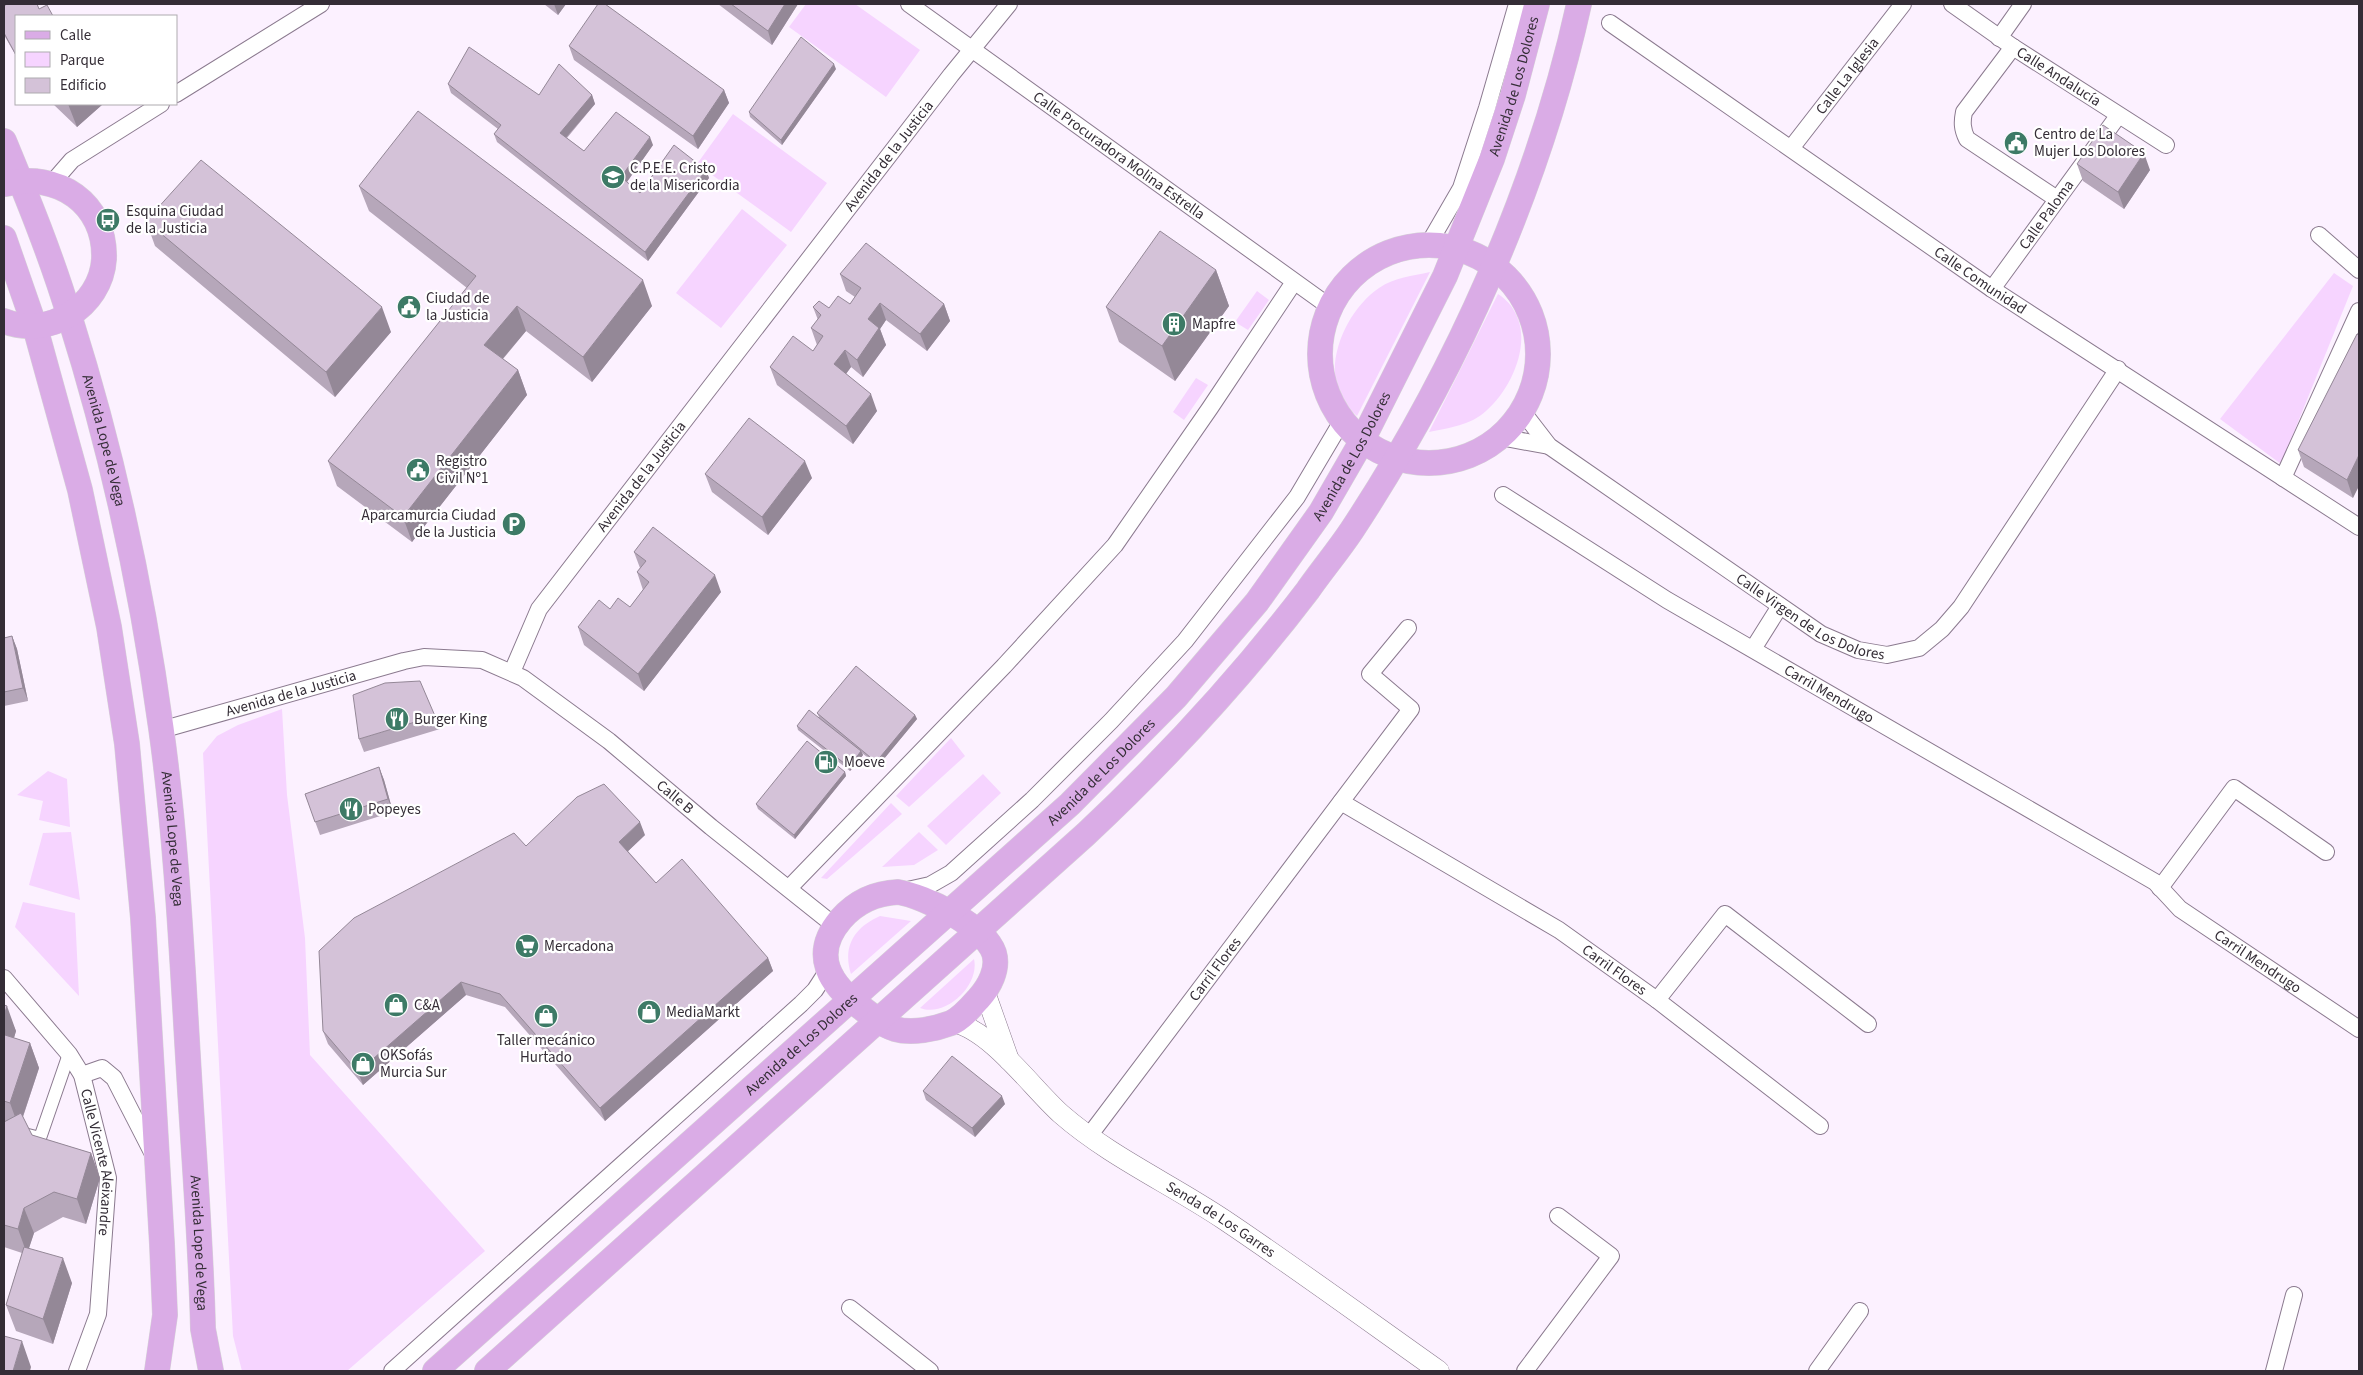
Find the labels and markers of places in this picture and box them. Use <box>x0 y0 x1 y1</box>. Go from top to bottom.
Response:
place label: Centro de La Mujer Los Dolores <box>2034 124 2145 162</box>
public building icon: Centro de La Mujer Los Dolores <box>2003 130 2029 156</box>
place label: C.P.E.E. Cristo de la Misericordia <box>630 158 740 196</box>
school or university icon: C.P.E.E. Cristo de la Misericordia <box>600 164 626 190</box>
place label: Esquina Ciudad de la Justicia <box>126 201 224 239</box>
bus stop icon: Esquina Ciudad de la Justicia <box>95 207 121 233</box>
place label: Ciudad de la Justicia <box>426 288 489 326</box>
public building icon: Ciudad de la Justicia <box>396 294 422 320</box>
building icon: Mapfre <box>1161 311 1187 337</box>
place label: Mapfre <box>1192 314 1236 335</box>
place label: Registro Civil Nº1 <box>436 451 488 489</box>
public building icon: Registro Civil Nº1 <box>405 457 431 483</box>
place label: Aparcamurcia Ciudad de la Justicia <box>362 505 496 543</box>
parking icon: Aparcamurcia Ciudad de la Justicia <box>501 511 527 537</box>
restaurant icon: Burger King <box>384 706 410 732</box>
place label: Burger King <box>414 709 488 730</box>
fuel station icon: Moeve <box>813 749 839 775</box>
place label: Moeve <box>844 752 885 773</box>
restaurant icon: Popeyes <box>338 796 364 822</box>
place label: Popeyes <box>368 799 421 820</box>
supermarket icon: Mercadona <box>514 933 540 959</box>
place label: Mercadona <box>544 936 614 957</box>
shop icon: C&A <box>383 992 409 1018</box>
place label: C&A <box>414 995 441 1016</box>
shop icon: MediaMarkt <box>636 999 662 1025</box>
place label: MediaMarkt <box>666 1002 740 1023</box>
shop icon: Taller mecánico Hurtado <box>533 1003 559 1029</box>
place label: Taller mecánico Hurtado <box>497 1030 595 1068</box>
place label: OKSofás Murcia Sur <box>380 1045 447 1083</box>
shop icon: OKSofás Murcia Sur <box>350 1051 376 1077</box>

